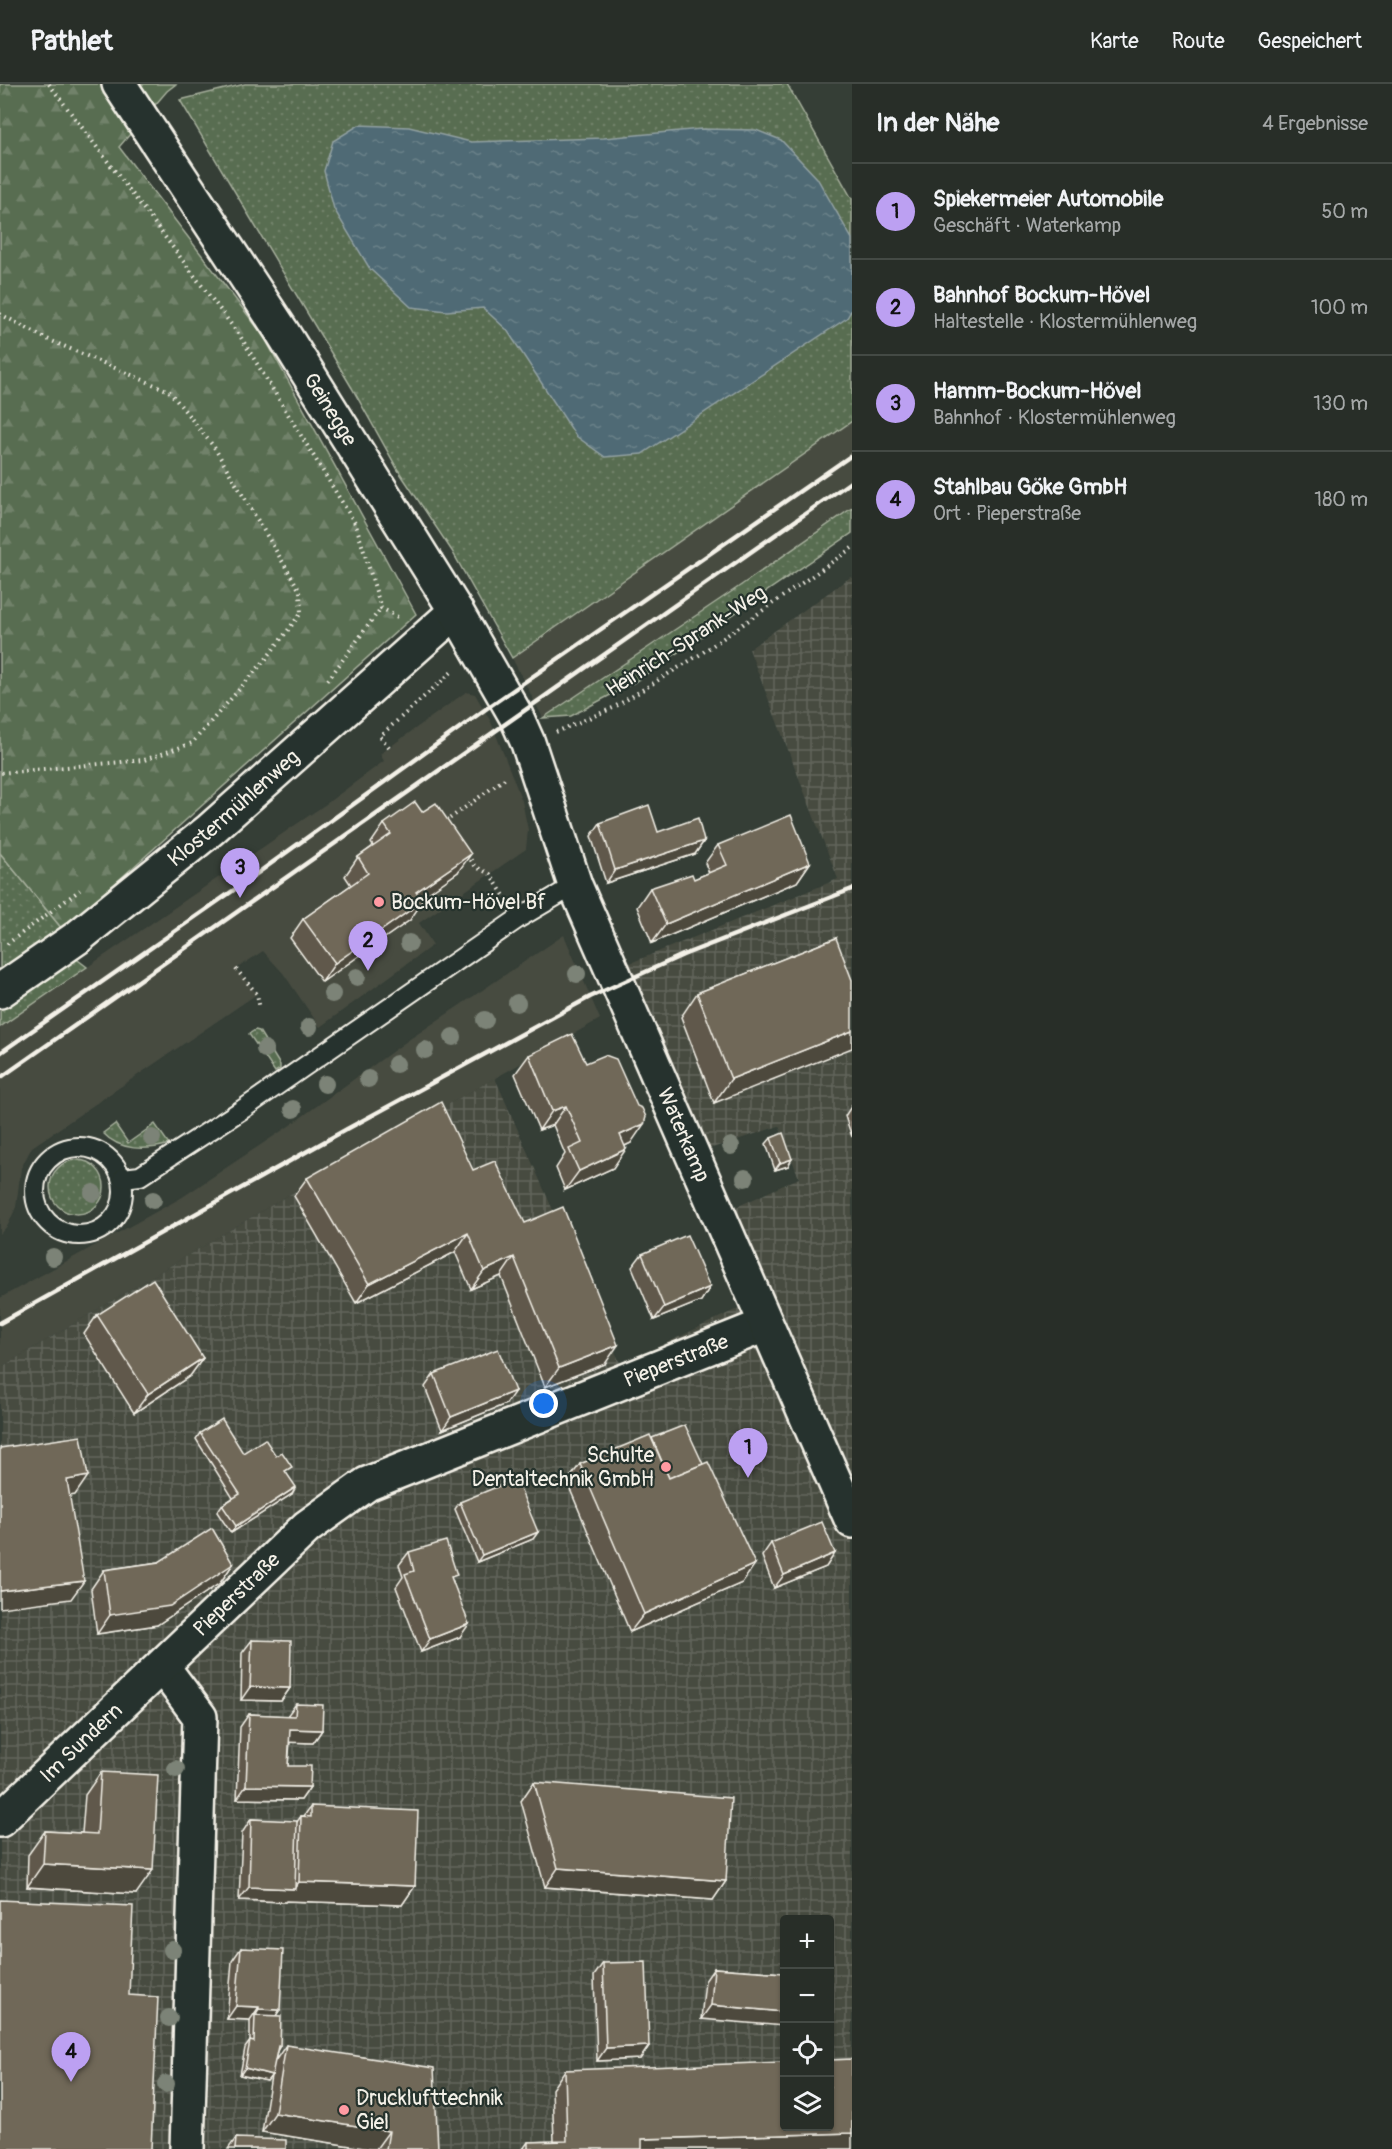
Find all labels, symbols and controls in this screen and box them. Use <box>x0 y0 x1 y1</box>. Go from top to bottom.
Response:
text: Pathlet <box>30 24 113 59</box>
text: Karte <box>1090 28 1139 55</box>
text: Route <box>1172 28 1225 55</box>
text: Gespeichert <box>1258 28 1362 55</box>
text: In der Nähe <box>876 107 999 139</box>
text: 4 Ergebnisse <box>1262 111 1368 136</box>
text: Spiekermeier Automobile <box>933 185 1163 213</box>
text: 1 <box>892 199 899 224</box>
text: 50 m <box>1321 199 1368 224</box>
text: Geschäft · Waterkamp <box>933 213 1121 238</box>
text: Bahnhof Bockum-Hövel <box>933 281 1150 309</box>
text: 2 <box>890 295 901 320</box>
text: 100 m <box>1311 295 1368 320</box>
text: Haltestelle · Klostermühlenweg <box>933 309 1197 334</box>
street label: Geinegge <box>297 368 363 452</box>
text: Hamm-Bockum-Hövel <box>933 377 1141 405</box>
text: 3 <box>890 391 901 416</box>
text: 130 m <box>1313 391 1368 416</box>
text: Bahnhof · Klostermühlenweg <box>933 405 1176 430</box>
text: Stahlbau Göke GmbH <box>933 473 1127 501</box>
text: 4 <box>890 487 901 512</box>
text: 180 m <box>1314 487 1368 512</box>
text: Ort · Pieperstraße <box>933 501 1081 526</box>
street label: Heinrich-Sprank-Weg <box>601 579 772 703</box>
street label: Klostermühlenweg <box>162 744 305 873</box>
pin: 3 <box>220 848 260 898</box>
place label: Bockum-Hövel Bf <box>391 889 546 916</box>
marker: Bockum-Hövel Bf <box>372 895 386 909</box>
pin: 2 <box>348 922 388 971</box>
street label: Waterkamp <box>651 1083 716 1186</box>
street label: Pieperstraße <box>620 1328 733 1394</box>
your location <box>529 1389 558 1418</box>
pin: 1 <box>728 1428 768 1478</box>
place label: Schulte Dentaltechnik GmbH <box>472 1442 655 1493</box>
marker: Schulte Dentaltechnik GmbH <box>659 1460 673 1474</box>
street label: Pieperstraße <box>188 1546 287 1642</box>
street label: Im Sundern <box>34 1697 128 1789</box>
map controls <box>780 1915 834 2131</box>
button: + <box>780 1915 834 1969</box>
button: − <box>780 1969 834 2023</box>
button: locate <box>780 2023 834 2077</box>
pin: 4 <box>52 2032 90 2082</box>
button: layers <box>780 2077 834 2131</box>
place label: Drucklufttechnik Giel <box>356 2085 503 2136</box>
marker: Drucklufttechnik Giel <box>337 2103 351 2117</box>

